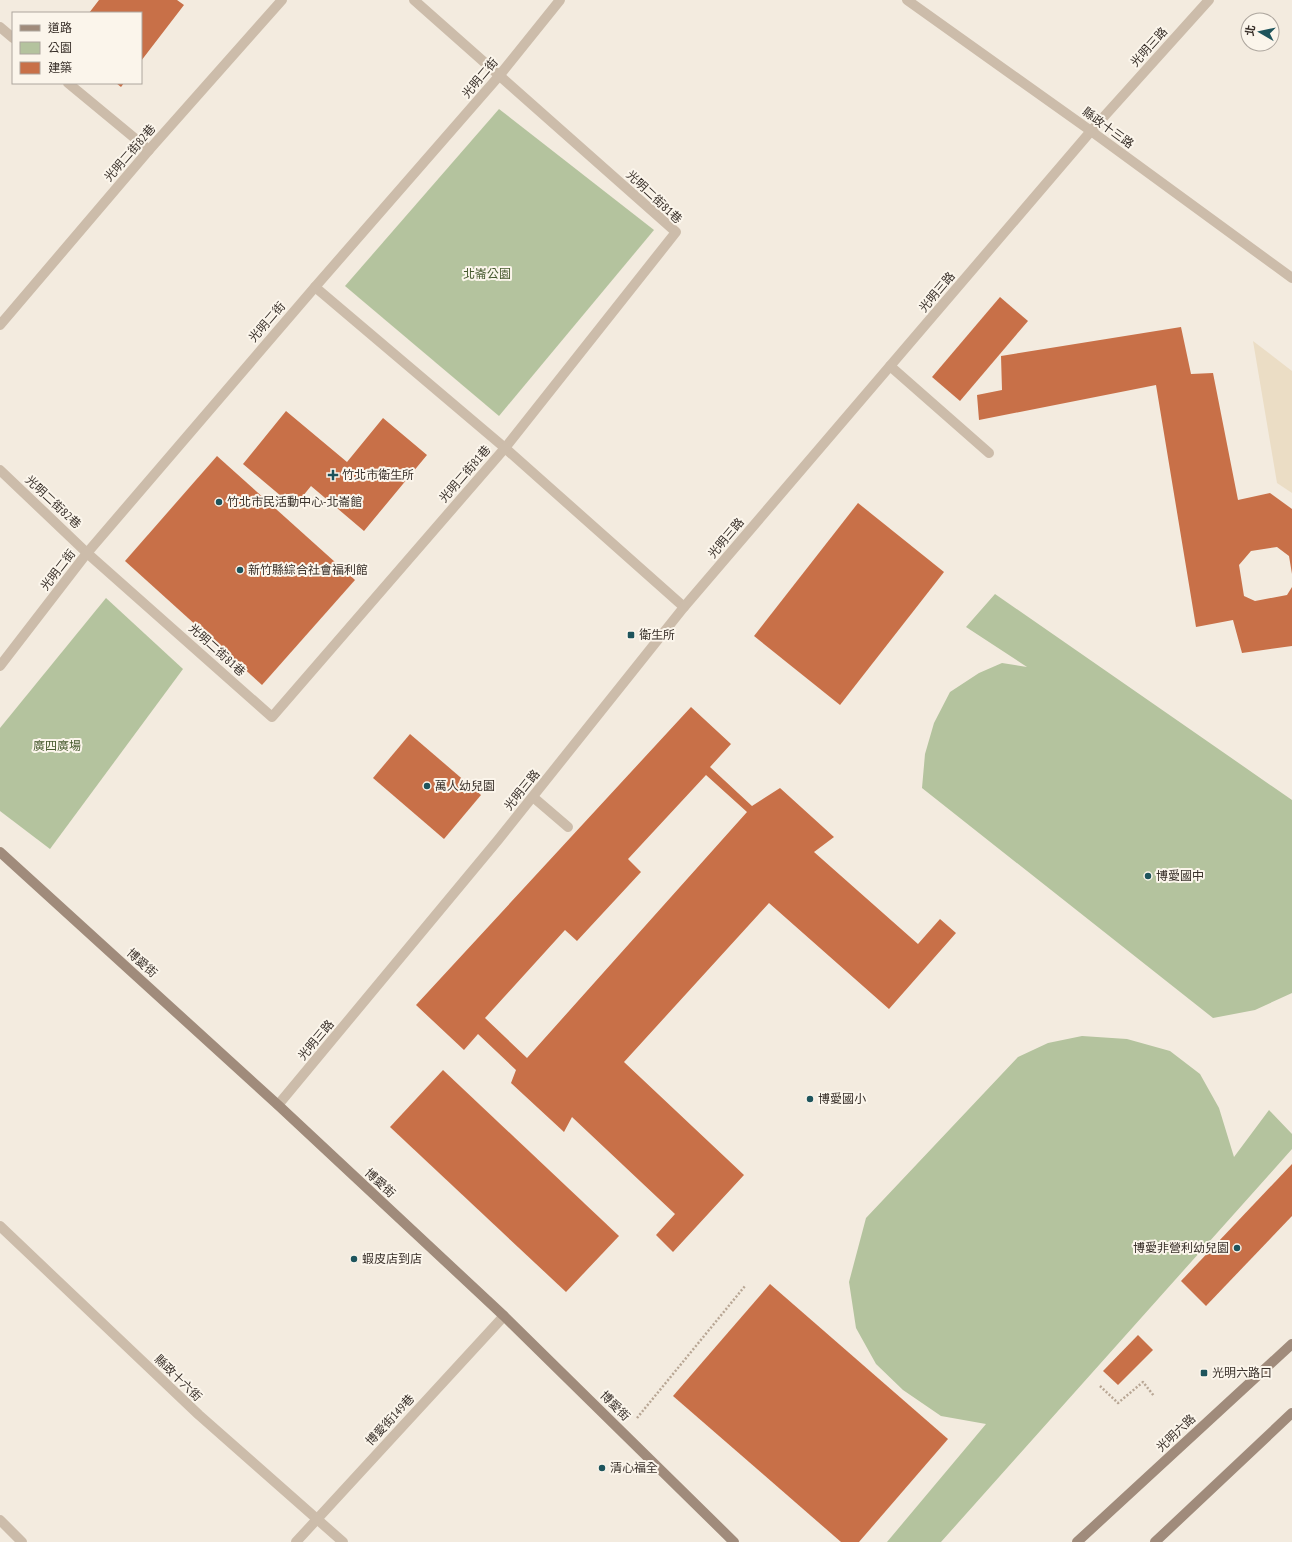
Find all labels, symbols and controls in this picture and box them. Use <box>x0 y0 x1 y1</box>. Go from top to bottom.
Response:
legend <box>12 12 142 84</box>
north arrow <box>1240 12 1280 52</box>
text: 道路 <box>48 20 72 35</box>
street label: 光明三路 <box>1127 24 1170 70</box>
text: 北 <box>1242 24 1258 37</box>
text: 公園 <box>48 40 72 55</box>
street label: 光明二街 <box>458 54 501 101</box>
text: 建築 <box>48 60 72 75</box>
street label: 縣政十三路 <box>1080 104 1137 151</box>
street label: 光明二街82巷 <box>101 121 159 184</box>
street label: 光明二街81巷 <box>623 167 685 226</box>
park label: 北崙公園 <box>463 266 511 281</box>
street label: 光明三路 <box>915 268 958 315</box>
street label: 光明二街 <box>245 299 288 345</box>
street label: 光明二街81巷 <box>436 442 494 505</box>
place label: 竹北市衛生所 <box>342 467 414 482</box>
marker: 竹北市衛生所 <box>327 469 339 481</box>
street label: 光明二街82巷 <box>22 472 84 531</box>
place label: 竹北市民活動中心-北崙館 <box>227 494 363 509</box>
marker: 竹北市民活動中心-北崙館 <box>214 497 224 507</box>
street label: 光明三路 <box>704 514 747 561</box>
street label: 光明二街 <box>37 546 78 593</box>
place label: 新竹縣綜合社會福利館 <box>248 562 368 577</box>
marker: 新竹縣綜合社會福利館 <box>235 565 245 575</box>
street label: 光明二街81巷 <box>186 620 249 679</box>
place label: 衛生所 <box>639 627 675 642</box>
marker: 衛生所 <box>626 630 636 640</box>
park label: 廣四廣場 <box>33 738 81 753</box>
street label: 光明三路 <box>501 766 543 813</box>
place label: 萬人幼兒園 <box>435 778 495 793</box>
marker: 萬人幼兒園 <box>422 781 432 791</box>
place label: 博愛國中 <box>1156 868 1204 883</box>
marker: 博愛國中 <box>1143 871 1153 881</box>
street label: 博愛街 <box>124 945 161 980</box>
street label: 光明三路 <box>294 1016 337 1063</box>
place label: 博愛國小 <box>818 1091 866 1106</box>
marker: 博愛國小 <box>805 1094 815 1104</box>
street label: 博愛街 <box>362 1165 399 1200</box>
place label: 博愛非營利幼兒園 <box>1133 1240 1229 1255</box>
marker: 博愛非營利幼兒園 <box>1232 1243 1242 1253</box>
place label: 蝦皮店到店 <box>362 1251 422 1266</box>
marker: 蝦皮店到店 <box>349 1254 359 1264</box>
street label: 縣政十六街 <box>152 1351 205 1404</box>
place label: 光明六路口 <box>1212 1365 1272 1380</box>
marker: 光明六路口 <box>1199 1368 1209 1378</box>
street label: 博愛街 <box>597 1388 633 1424</box>
street label: 博愛街149巷 <box>362 1391 417 1448</box>
street label: 光明六路 <box>1153 1411 1198 1454</box>
place label: 清心福全 <box>610 1460 658 1475</box>
marker: 清心福全 <box>597 1463 607 1473</box>

